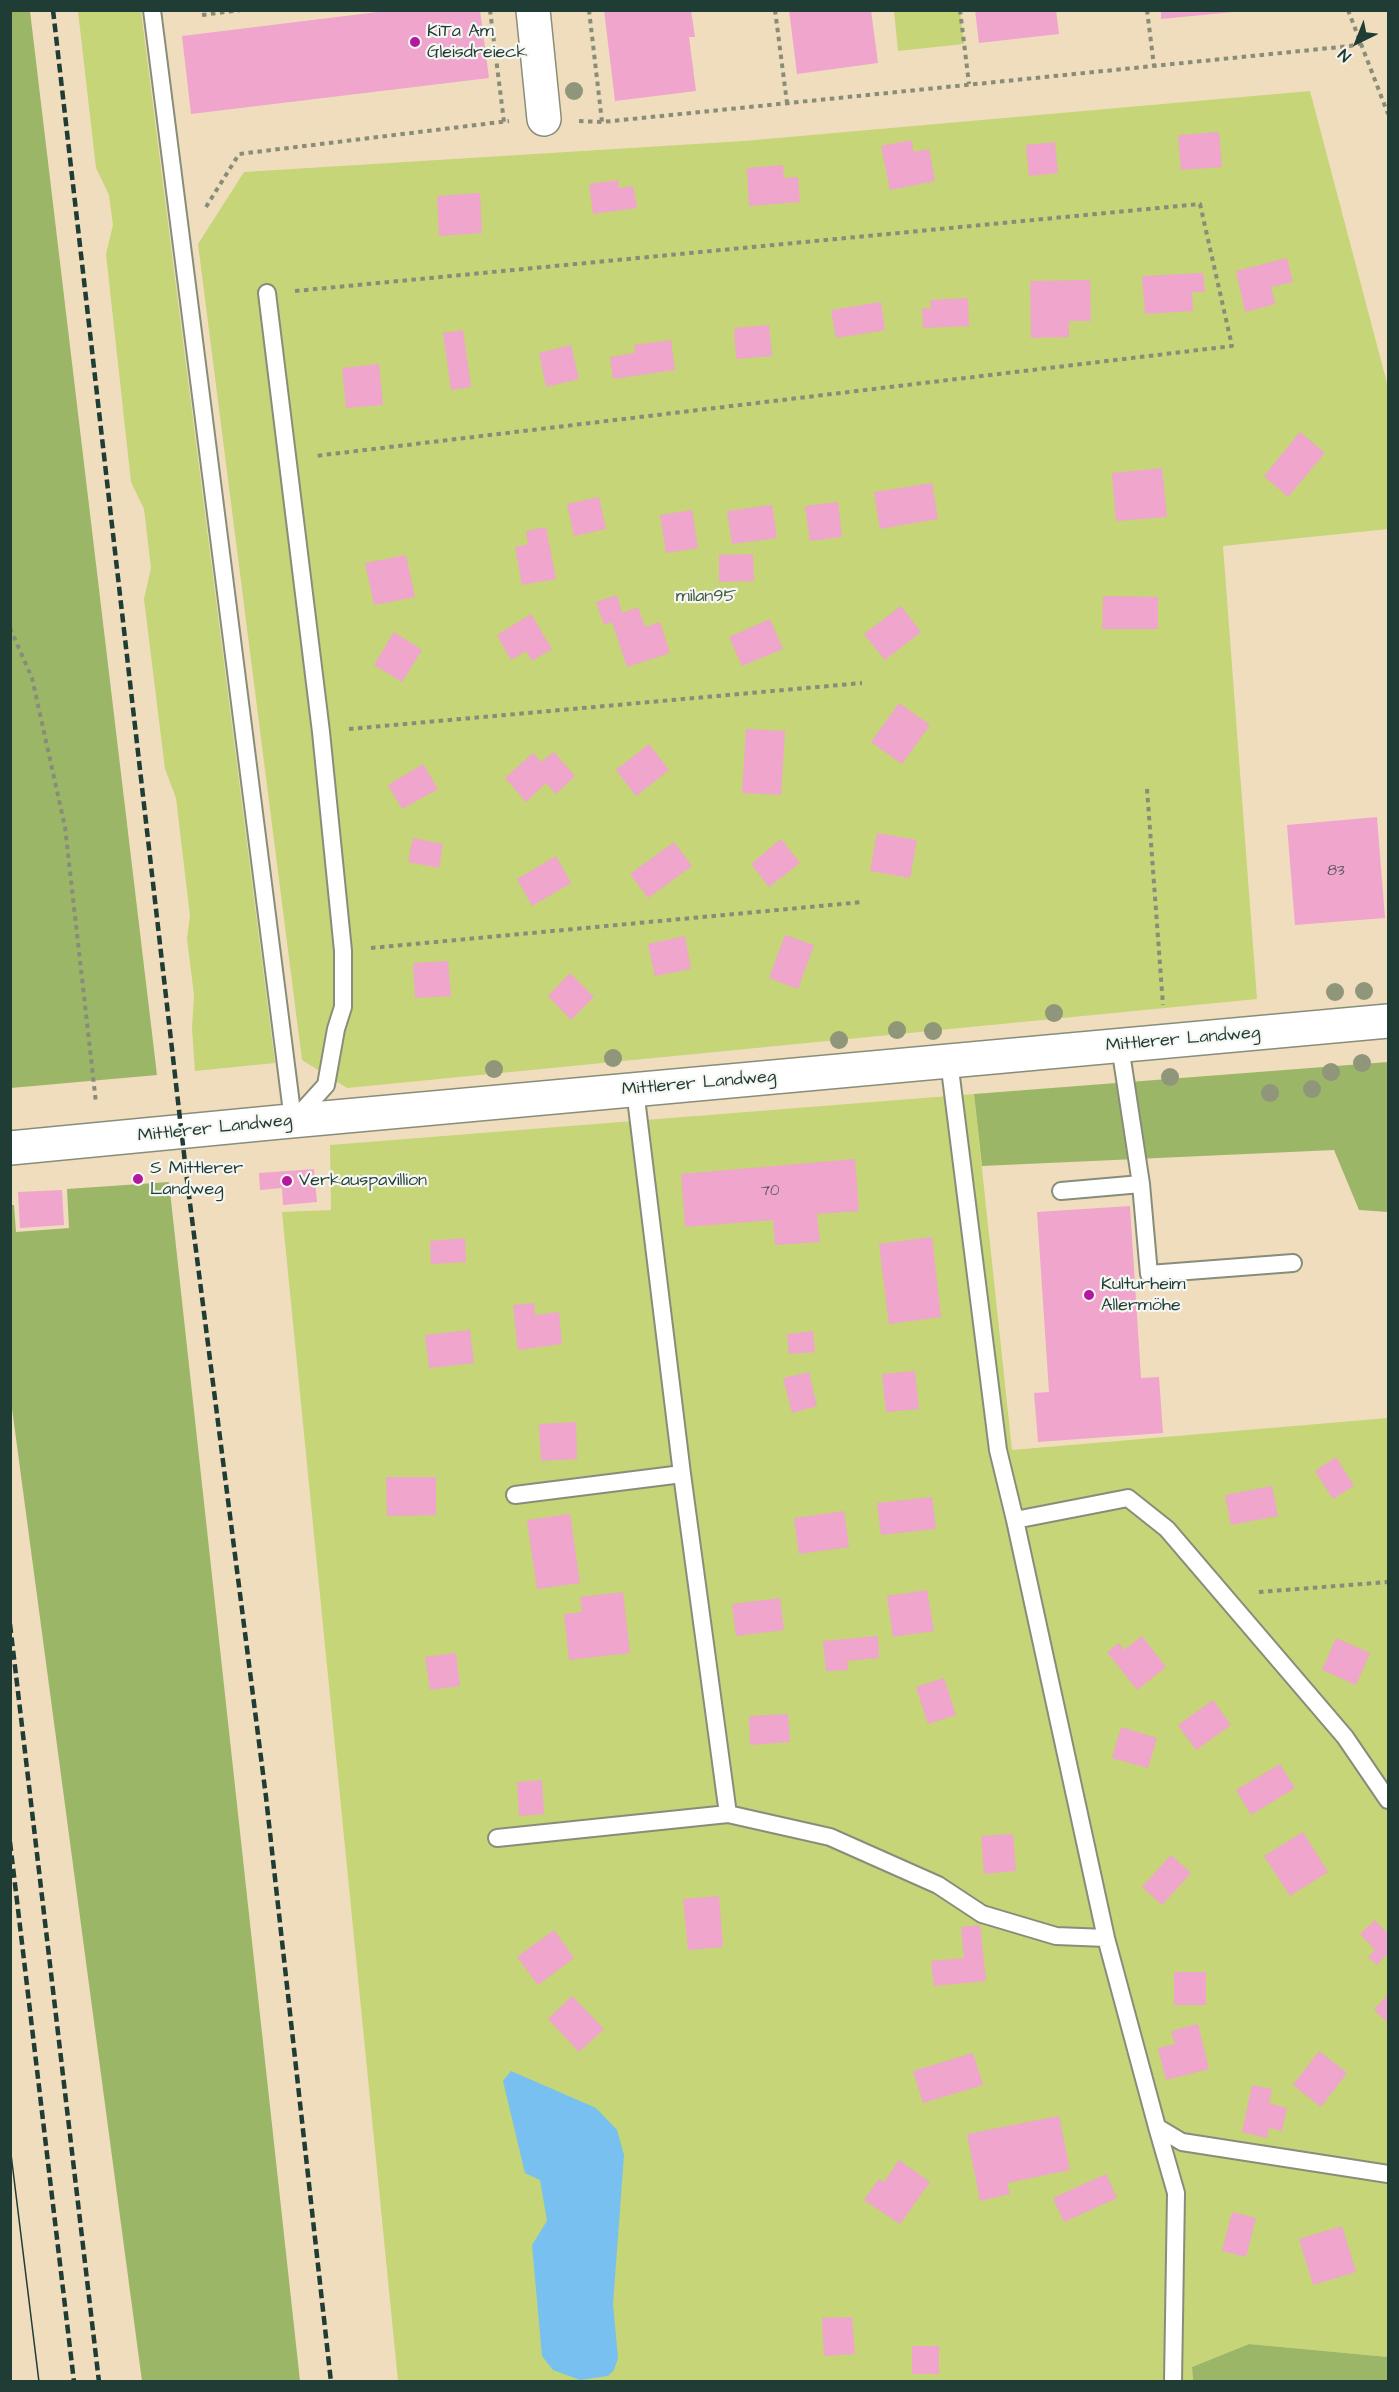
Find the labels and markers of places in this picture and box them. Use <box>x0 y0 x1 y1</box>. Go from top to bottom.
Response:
place label: KiTa Am Gleisdreieck <box>427 21 528 63</box>
marker: KiTa Am Gleisdreieck <box>408 35 422 49</box>
place label: S Mittlerer Landweg <box>150 1158 243 1200</box>
place label: Verkauspavillion <box>299 1170 427 1192</box>
marker: S Mittlerer Landweg <box>131 1172 145 1186</box>
marker: Verkauspavillion <box>280 1174 294 1188</box>
place label: Kulturheim Allermöhe <box>1101 1274 1186 1316</box>
marker: Kulturheim Allermöhe <box>1082 1288 1096 1302</box>

